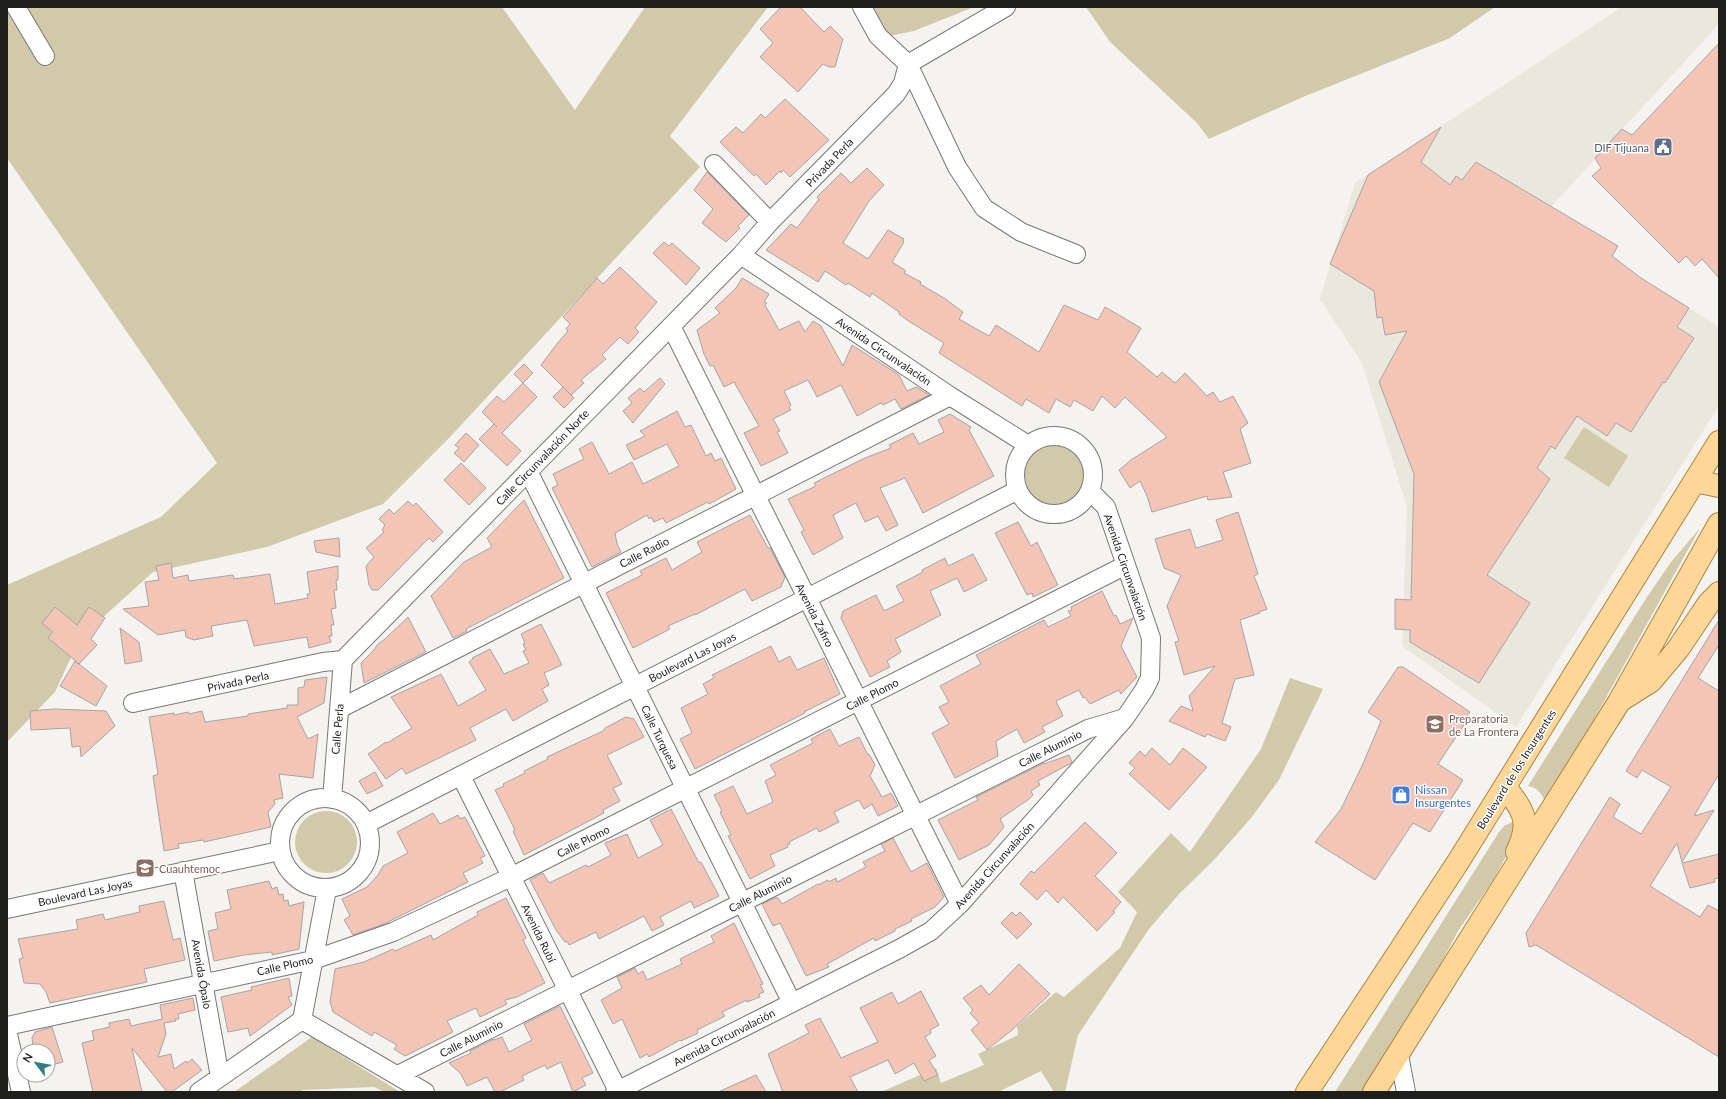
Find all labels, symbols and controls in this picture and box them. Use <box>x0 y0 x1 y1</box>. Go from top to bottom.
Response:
street label: Privada Perla <box>803 135 855 189</box>
public building icon: DIF Tijuana <box>1652 136 1674 158</box>
place label: DIF Tijuana <box>1594 141 1649 154</box>
street label: Avenida Circunvalación <box>834 314 934 388</box>
street label: Calle Circunvalación Norte <box>493 406 591 508</box>
street label: Avenida Circunvalación <box>1102 512 1150 622</box>
street label: Calle Radio <box>617 534 671 570</box>
street label: Avenida Zafiro <box>793 581 837 649</box>
street label: Boulevard Las Joyas <box>646 629 738 685</box>
street label: Privada Perla <box>206 668 270 694</box>
street label: Calle Plomo <box>844 675 900 713</box>
street label: Calle Perla <box>328 703 346 755</box>
street label: Calle Turquesa <box>639 703 681 771</box>
street label: Boulevard de los Insurgentes <box>1474 707 1558 831</box>
place label: Preparatoria de La Frontera <box>1449 712 1519 738</box>
school or university icon: Preparatoria de La Frontera <box>1424 713 1446 735</box>
street label: Calle Aluminio <box>1016 727 1084 769</box>
place label: Nissan Insurgentes <box>1415 783 1471 809</box>
shop icon: Nissan Insurgentes <box>1390 784 1412 806</box>
street label: Avenida Circunvalación <box>952 819 1036 911</box>
street label: Calle Plomo <box>555 822 611 860</box>
school or university icon: Cuauhtemoc <box>134 857 156 879</box>
place label: Cuauhtemoc <box>159 862 220 875</box>
street label: Calle Aluminio <box>726 872 794 914</box>
street label: Boulevard Las Joyas <box>37 876 134 908</box>
street label: Avenida Rubí <box>519 902 559 965</box>
street label: Avenida Ópalo <box>189 938 215 1010</box>
street label: Calle Plomo <box>256 952 314 978</box>
street label: Avenida Circunvalación <box>671 1006 777 1068</box>
street label: Calle Aluminio <box>437 1017 505 1059</box>
north arrow <box>16 1043 56 1083</box>
text: N <box>19 1050 35 1064</box>

